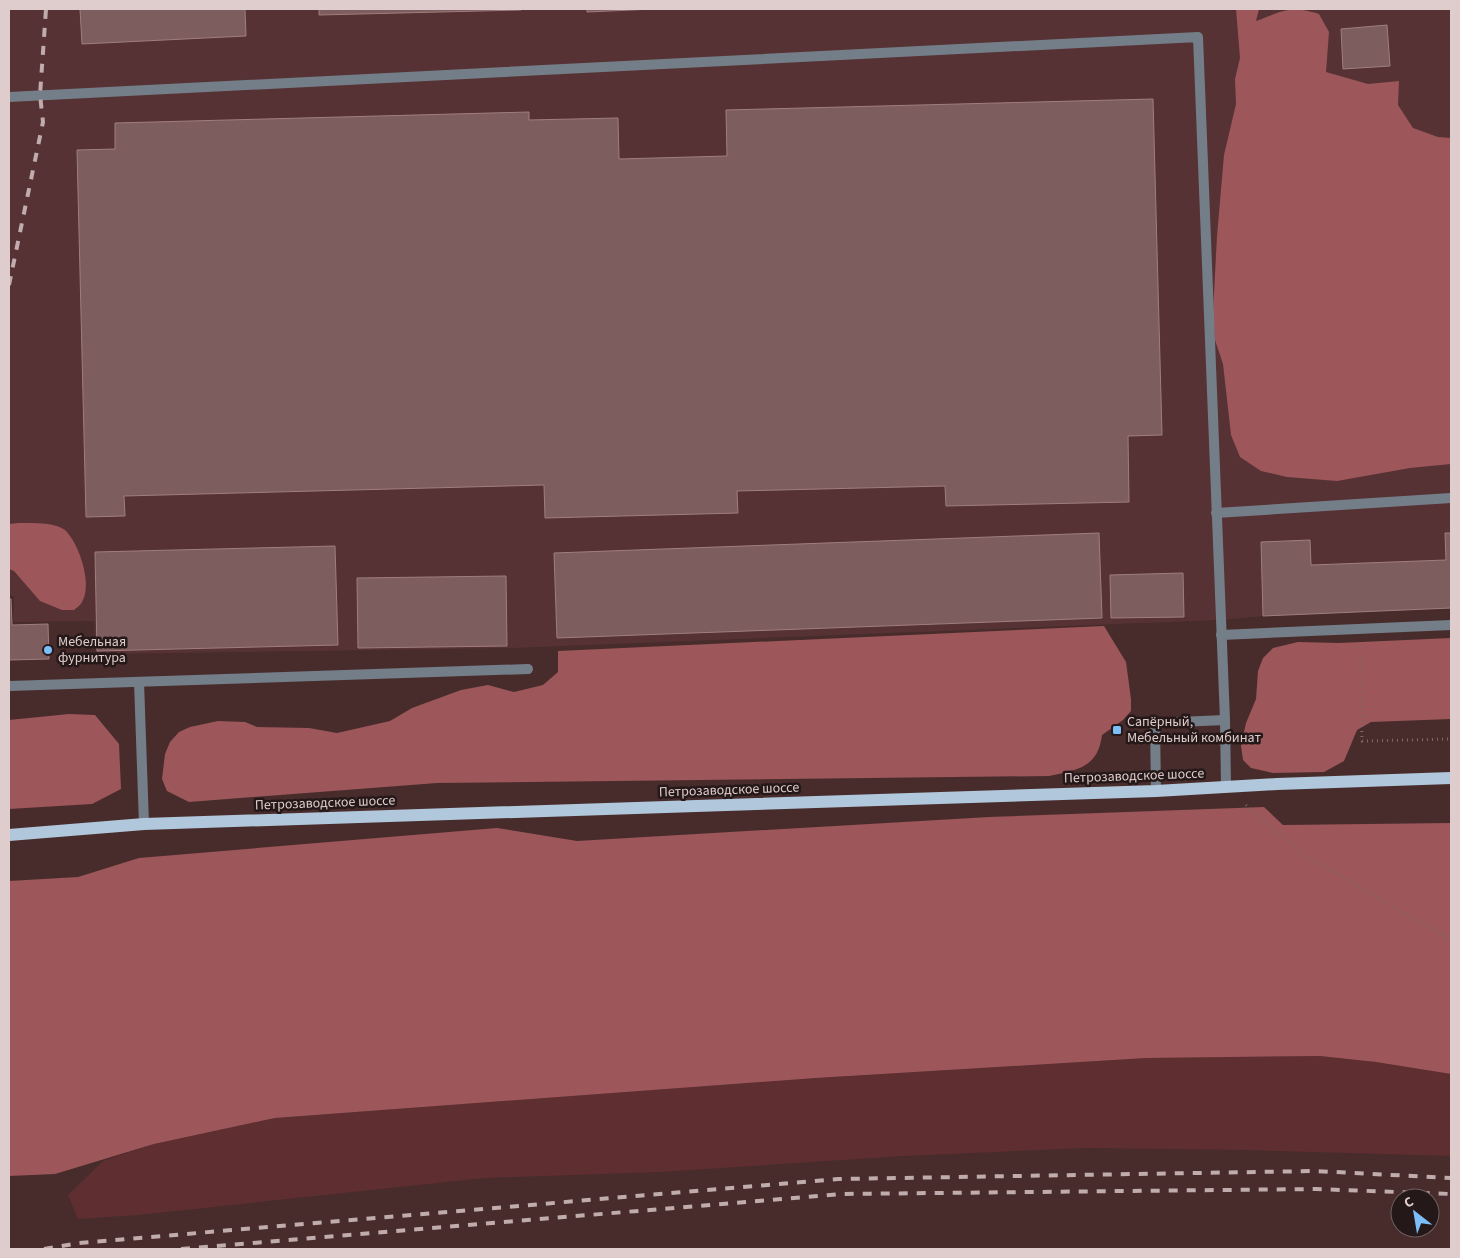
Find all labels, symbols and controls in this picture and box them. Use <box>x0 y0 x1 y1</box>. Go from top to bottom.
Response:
place label: Мебельная фурнитура <box>58 632 126 668</box>
marker: Мебельная фурнитура <box>42 644 54 656</box>
place label: Сапёрный, Мебельный комбинат <box>1127 712 1261 748</box>
marker: Сапёрный, Мебельный комбинат <box>1111 724 1123 736</box>
street label: Петрозаводское шоссе <box>1063 764 1205 788</box>
street label: Петрозаводское шоссе <box>658 778 800 802</box>
street label: Петрозаводское шоссе <box>254 791 396 815</box>
north arrow <box>1390 1188 1440 1238</box>
text: С <box>1400 1192 1417 1213</box>

